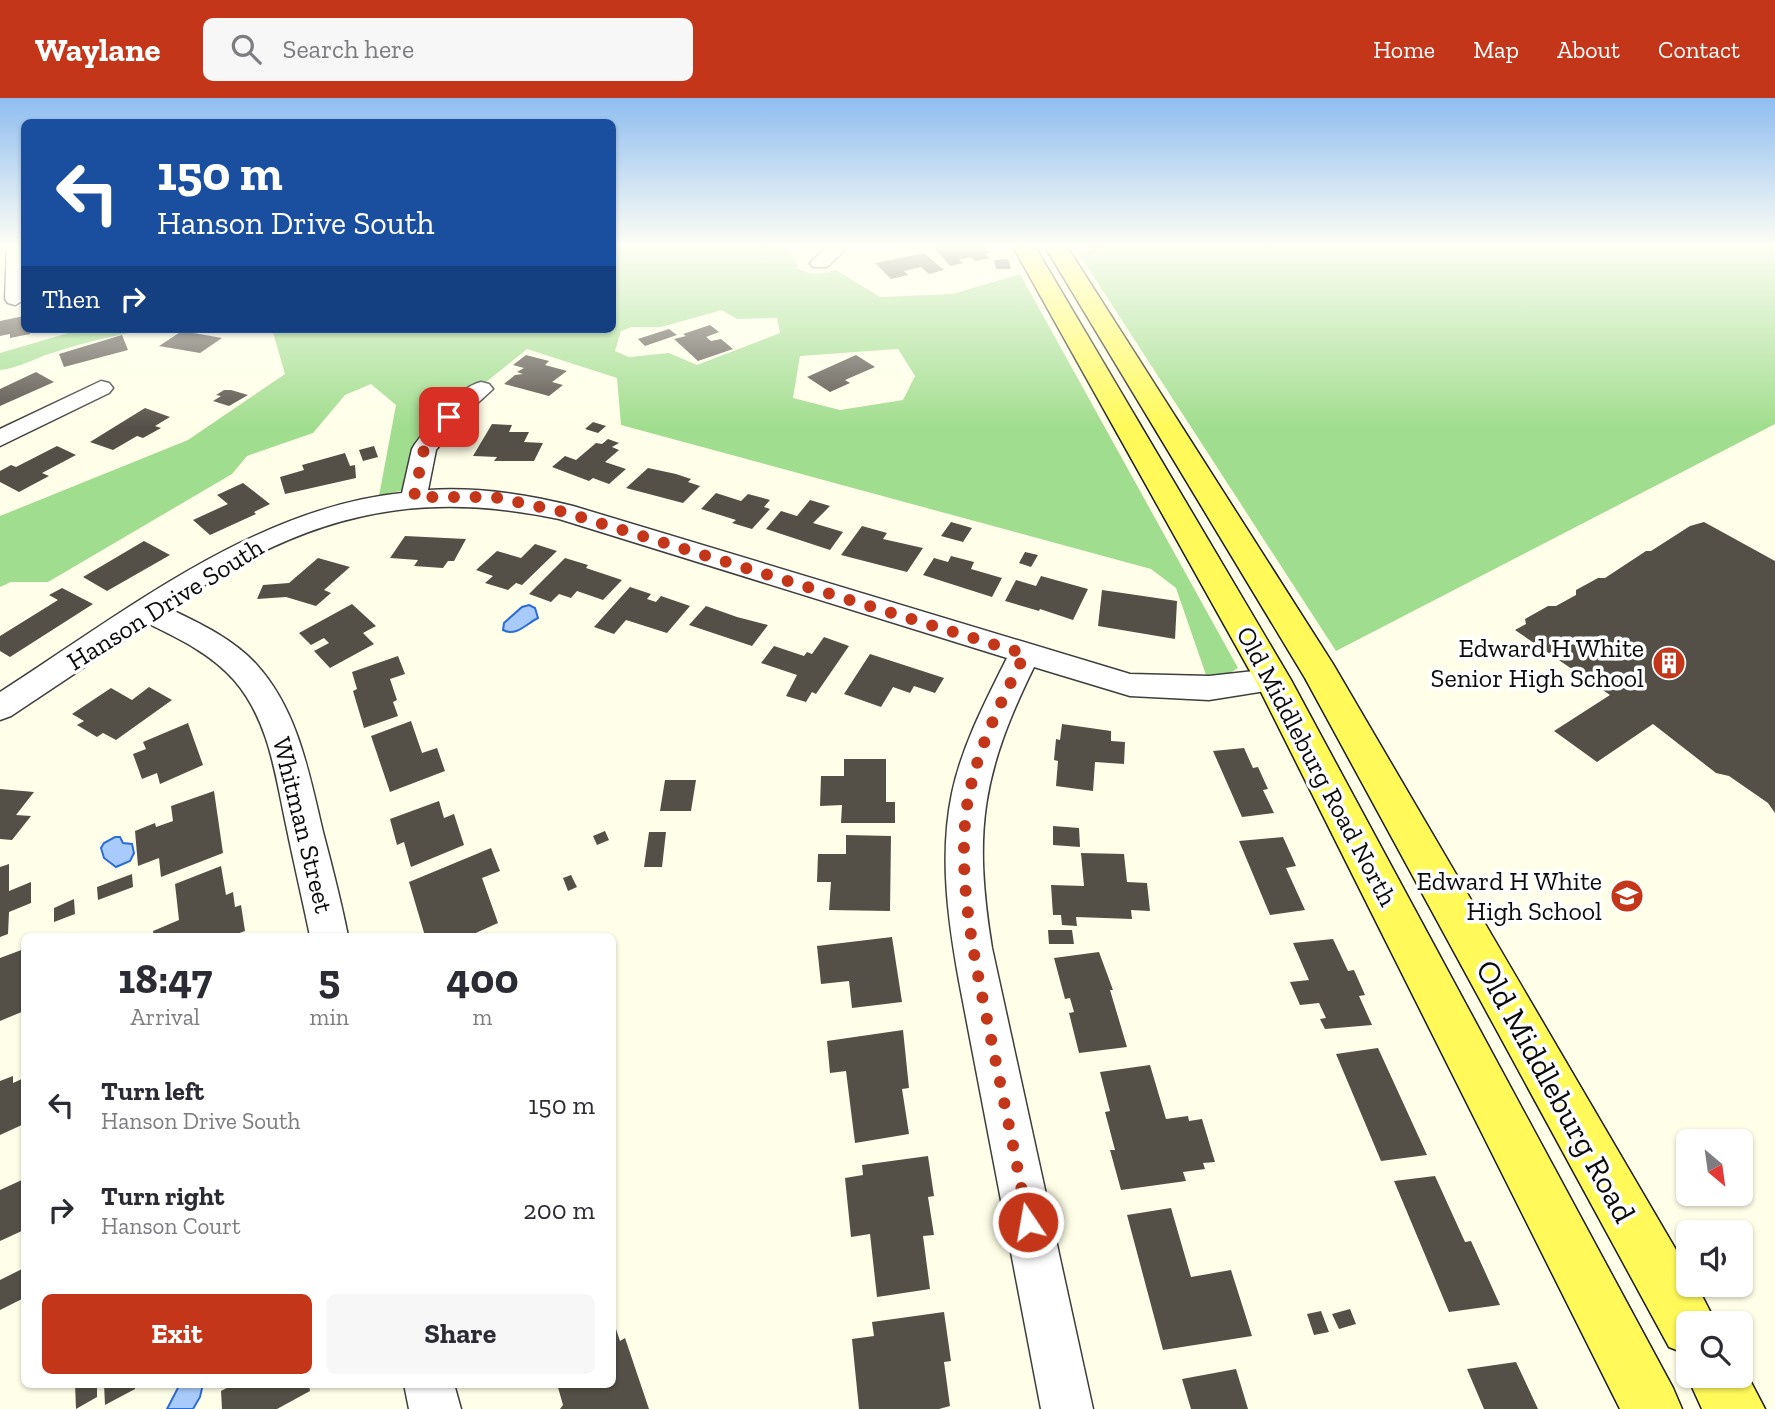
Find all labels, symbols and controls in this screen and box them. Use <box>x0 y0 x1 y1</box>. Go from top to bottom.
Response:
search box <box>203 18 693 81</box>
text: Waylane <box>35 30 161 69</box>
icon: search <box>227 30 265 68</box>
text: Search here <box>283 33 414 65</box>
text: Home <box>1373 35 1435 64</box>
text: Map <box>1473 35 1519 64</box>
text: About <box>1557 35 1620 64</box>
text: Contact <box>1658 35 1740 64</box>
text: 150 m <box>157 144 283 203</box>
icon: left <box>42 147 133 238</box>
text: Hanson Drive South <box>157 204 434 242</box>
icon: right <box>114 280 152 318</box>
text: Then <box>42 283 100 315</box>
pin <box>419 387 479 447</box>
icon: arrive <box>430 398 468 436</box>
street label: Hanson Drive South <box>61 530 269 677</box>
street label: Old Middleburg Road North <box>1230 621 1405 912</box>
place label: Edward H White Senior High School <box>1431 632 1644 694</box>
building icon: Edward H White Senior High School <box>1650 644 1688 682</box>
street label: Whitman Street <box>266 734 340 917</box>
place label: Edward H White High School <box>1416 865 1602 927</box>
school or university icon: Edward H White High School <box>1608 877 1646 915</box>
text: 18:47 <box>118 953 212 1004</box>
text: 5 <box>318 953 340 1004</box>
text: 400 <box>446 953 519 1004</box>
street label: Old Middleburg Road <box>1468 953 1644 1229</box>
text: Arrival <box>131 1003 200 1031</box>
text: min <box>310 1003 349 1031</box>
text: m <box>473 1003 492 1031</box>
text: Turn left <box>101 1075 204 1107</box>
icon: left <box>42 1086 80 1124</box>
text: 150 m <box>528 1089 595 1121</box>
text: Hanson Drive South <box>101 1107 300 1135</box>
north arrow <box>1676 1129 1754 1206</box>
map controls <box>1676 1129 1753 1388</box>
text: Turn right <box>101 1180 224 1212</box>
position arrow <box>991 1185 1065 1259</box>
icon: right <box>42 1191 80 1229</box>
text: 200 m <box>523 1194 595 1226</box>
text: Hanson Court <box>101 1212 240 1240</box>
button: sound <box>1676 1220 1753 1297</box>
button: Exit <box>42 1294 312 1374</box>
button: Share <box>326 1294 595 1374</box>
button: search <box>1676 1311 1753 1388</box>

